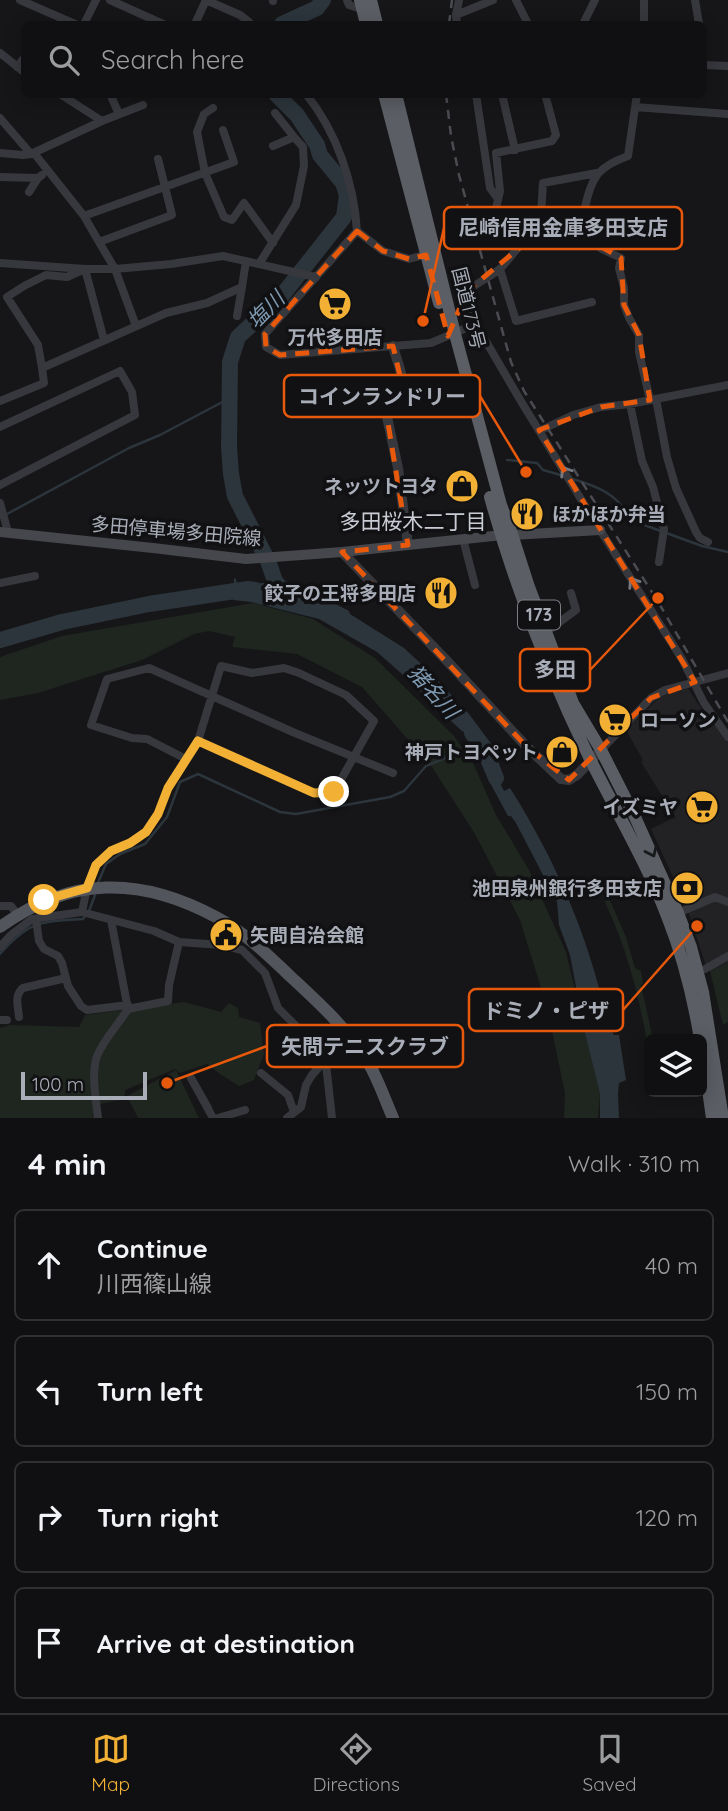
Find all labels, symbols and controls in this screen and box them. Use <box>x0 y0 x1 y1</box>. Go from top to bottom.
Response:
search box <box>21 21 707 98</box>
icon: search <box>45 41 83 79</box>
text: Search here <box>101 43 245 76</box>
callout: 尼崎信用金庫多田支店 <box>444 207 682 249</box>
text: 尼崎信用金庫多田支店 <box>458 214 668 240</box>
street label: 国道173号 <box>447 264 491 352</box>
water label: 塩川 <box>241 284 291 333</box>
supermarket icon: 万代多田店 <box>316 285 354 323</box>
place label: 万代多田店 <box>287 325 383 349</box>
callout: コインランドリー <box>284 375 480 417</box>
text: コインランドリー <box>298 383 466 409</box>
one-way arrow <box>561 466 573 479</box>
shop icon: ネッツトヨタ <box>443 467 481 505</box>
place label: ネッツトヨタ <box>324 474 438 498</box>
restaurant icon: ほかほか弁当 <box>508 495 546 533</box>
place label: ほかほか弁当 <box>552 502 666 526</box>
district label: 多田桜木二丁目 <box>340 508 487 534</box>
street label: 多田停車場多田院線 <box>90 512 262 550</box>
restaurant icon: 餃子の王将多田店 <box>422 574 460 612</box>
one-way arrow <box>629 577 642 590</box>
place label: 餃子の王将多田店 <box>264 581 416 605</box>
road number: 173 <box>518 600 560 630</box>
callout: 多田 <box>520 649 590 691</box>
text: 多田 <box>534 656 576 682</box>
water label: 猪名川 <box>403 659 466 725</box>
supermarket icon: ローソン <box>596 701 634 739</box>
place label: ローソン <box>640 708 716 732</box>
shop icon: 神戸トヨペット <box>543 733 581 771</box>
place label: 神戸トヨペット <box>405 740 538 764</box>
route end <box>318 776 349 807</box>
supermarket icon: イズミヤ <box>683 788 721 826</box>
place label: イズミヤ <box>603 795 678 819</box>
one-way arrow <box>644 845 658 857</box>
bank icon: 池田泉州銀行多田支店 <box>668 869 706 907</box>
place label: 池田泉州銀行多田支店 <box>472 876 662 900</box>
route start <box>28 884 59 915</box>
public building icon: 矢問自治会館 <box>207 916 245 954</box>
place label: 矢問自治会館 <box>250 923 364 947</box>
callout: ドミノ・ピザ <box>469 989 623 1031</box>
text: ドミノ・ピザ <box>483 997 609 1023</box>
callout: 矢問テニスクラブ <box>267 1025 463 1067</box>
text: 矢問テニスクラブ <box>281 1033 449 1059</box>
map controls <box>644 1034 707 1097</box>
button: layers <box>644 1034 707 1097</box>
scale bar <box>21 1069 147 1101</box>
text: 100 m <box>32 1072 84 1096</box>
text: 4 min <box>28 1145 107 1183</box>
text: Walk · 310 m <box>568 1149 700 1178</box>
text: Continue <box>97 1232 208 1265</box>
icon: ahead <box>30 1246 68 1284</box>
text: 40 m <box>645 1251 698 1280</box>
text: 川西篠山線 <box>97 1269 212 1298</box>
icon: left <box>30 1372 68 1410</box>
text: Turn left <box>97 1375 204 1408</box>
text: 150 m <box>636 1377 698 1406</box>
icon: right <box>30 1498 68 1536</box>
text: Turn right <box>97 1501 219 1534</box>
text: 120 m <box>636 1503 698 1532</box>
icon: arrive <box>30 1624 68 1662</box>
text: Arrive at destination <box>97 1627 355 1660</box>
tab: Map <box>91 1730 130 1796</box>
tab: Directions <box>313 1730 400 1796</box>
tab: Saved <box>582 1730 637 1796</box>

